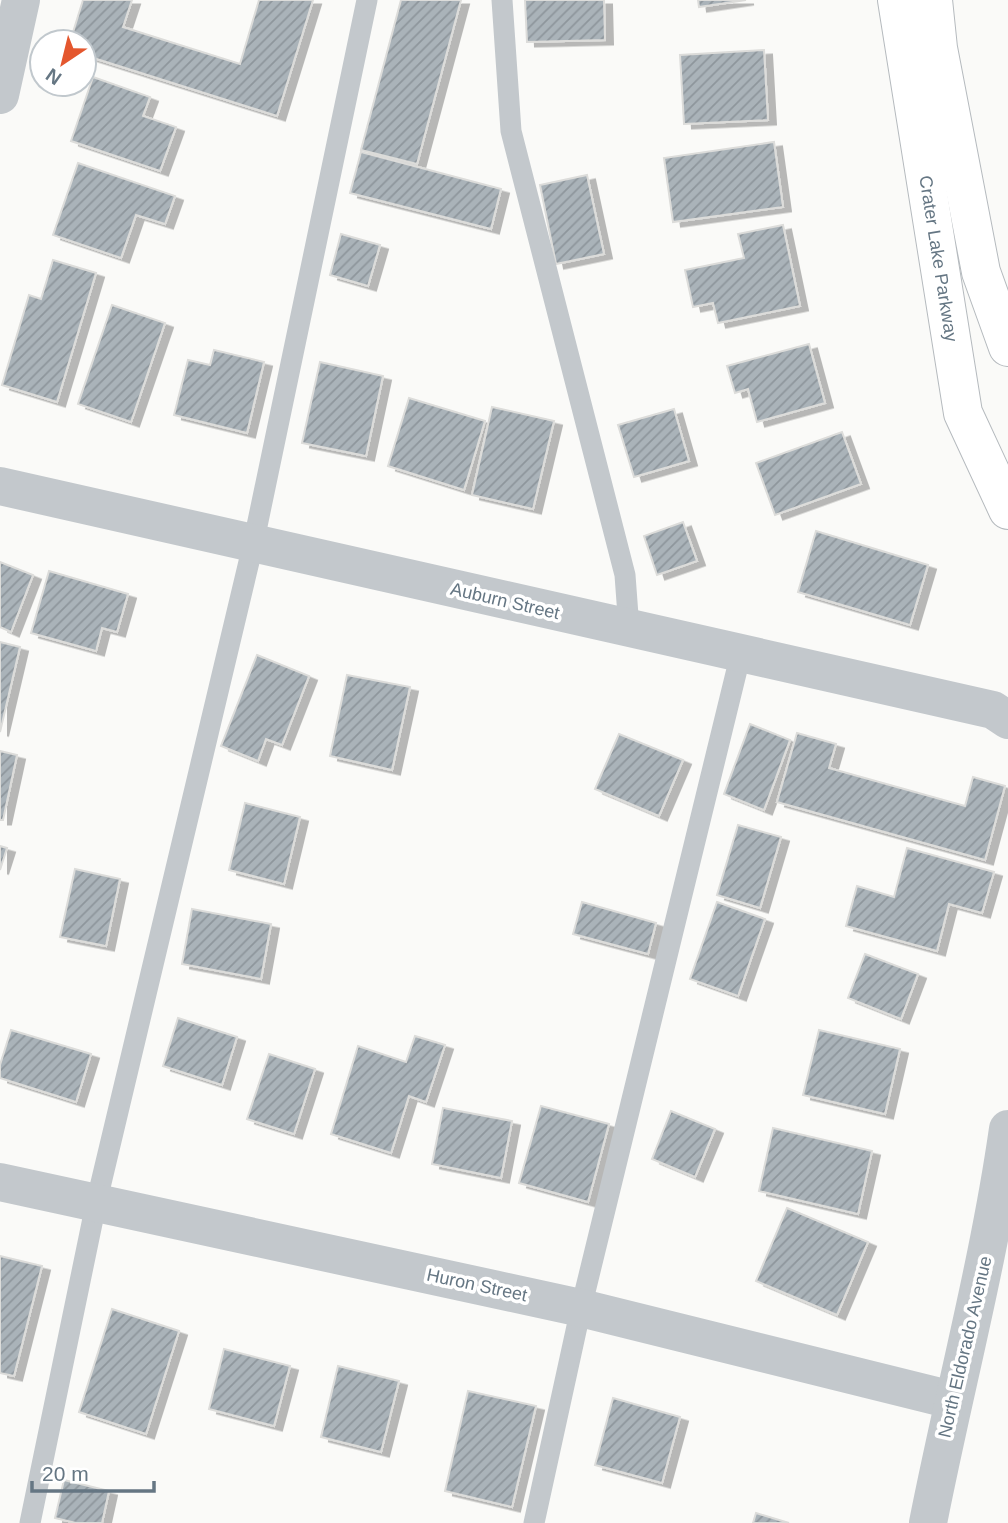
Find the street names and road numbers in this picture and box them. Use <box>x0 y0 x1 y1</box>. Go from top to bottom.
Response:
street label: Crater Lake Parkway <box>915 174 961 343</box>
street label: Auburn Street <box>449 579 561 623</box>
street label: North Eldorado Avenue <box>934 1254 996 1440</box>
street label: Huron Street <box>425 1265 529 1305</box>

